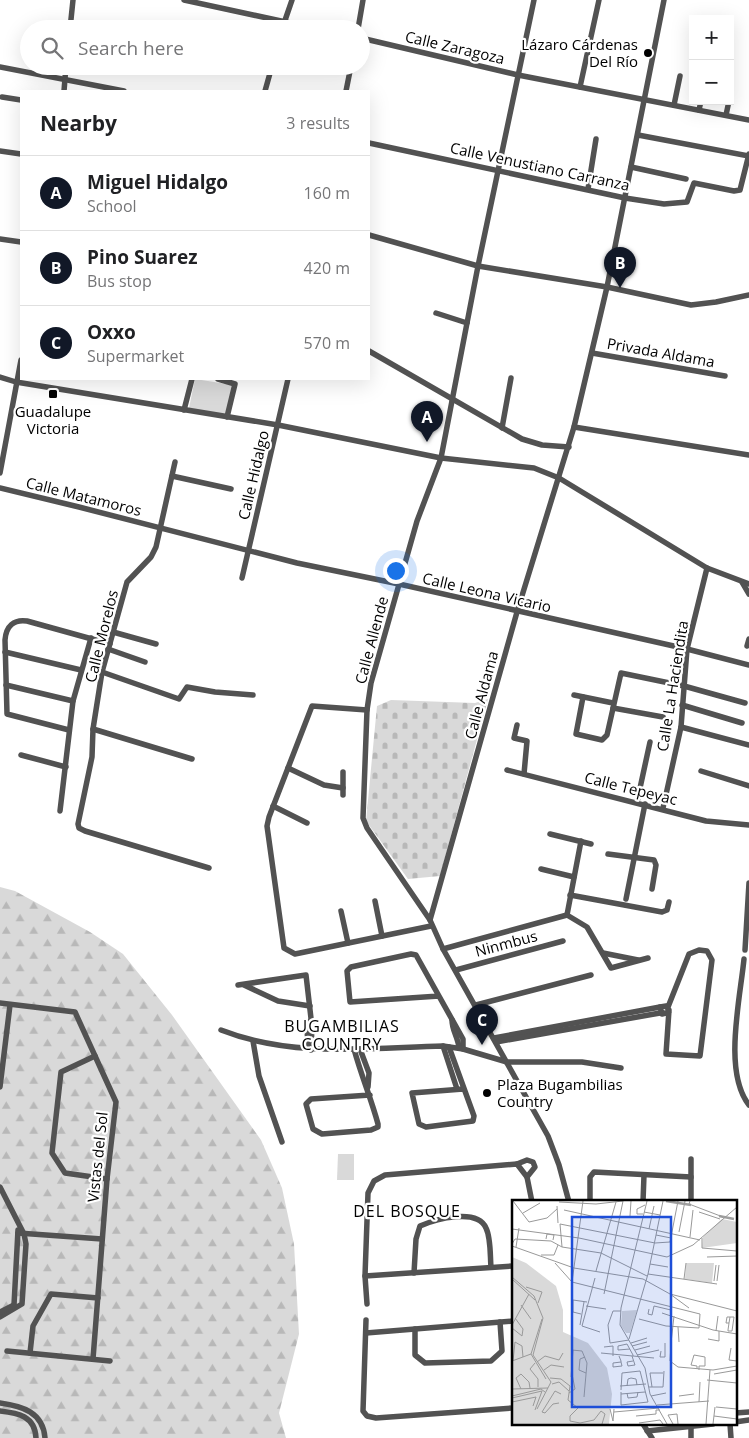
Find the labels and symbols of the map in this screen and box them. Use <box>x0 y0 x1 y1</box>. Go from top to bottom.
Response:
street label: Calle Zaragoza <box>403 26 507 68</box>
place label: Lázaro Cárdenas Del Río <box>521 34 638 71</box>
marker: Lázaro Cárdenas Del Río <box>642 47 654 59</box>
street label: Calle Venustiano Carranza <box>448 137 632 195</box>
pin: B <box>604 247 636 288</box>
street label: Privada Aldama <box>605 333 717 371</box>
marker: Guadalupe Victoria <box>47 388 59 400</box>
place label: Guadalupe Victoria <box>15 401 91 438</box>
pin: A <box>411 401 443 442</box>
street label: Calle Hidalgo <box>233 428 273 522</box>
street label: Calle Matamoros <box>24 472 144 520</box>
your location <box>383 558 409 584</box>
street label: Calle Leona Vicario <box>421 567 553 617</box>
street label: Calle Morelos <box>80 588 122 684</box>
street label: Calle Allende <box>350 594 392 686</box>
street label: Calle La Haciendita <box>652 619 692 753</box>
street label: Calle Aldama <box>460 649 502 741</box>
street label: Calle Tepeyac <box>582 767 680 809</box>
street label: Ninmbus <box>473 925 539 961</box>
pin: C <box>466 1004 498 1045</box>
district label: BUGAMBILIAS COUNTRY <box>284 1015 400 1055</box>
place label: Plaza Bugambilias Country <box>497 1074 623 1111</box>
marker: Plaza Bugambilias Country <box>481 1087 493 1099</box>
street label: Vistas del Sol <box>82 1111 112 1203</box>
district label: DEL BOSQUE <box>353 1200 461 1222</box>
inset map <box>512 1200 736 1426</box>

